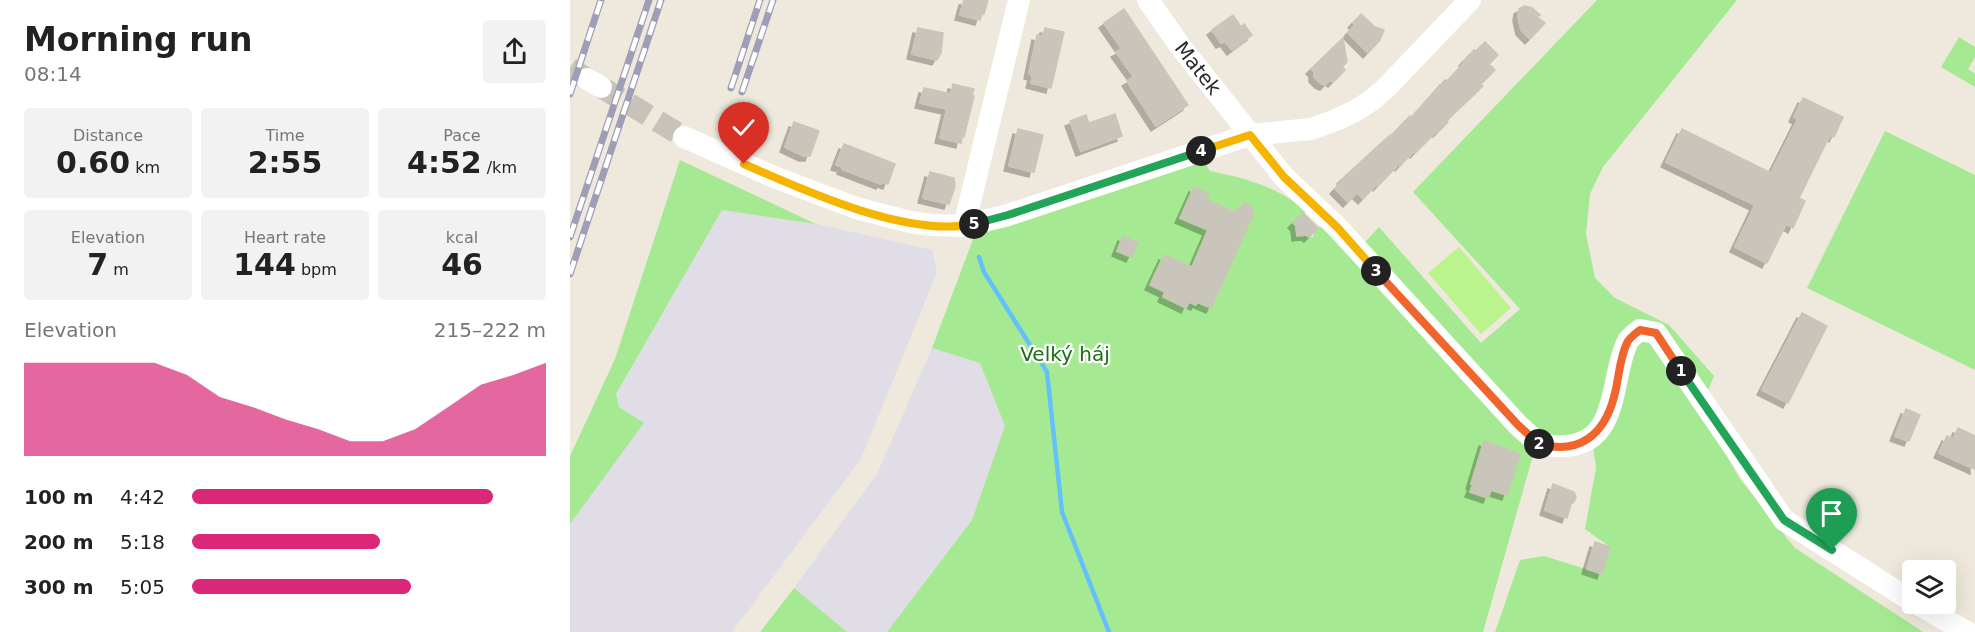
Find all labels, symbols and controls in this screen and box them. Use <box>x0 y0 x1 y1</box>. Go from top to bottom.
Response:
text: Morning run <box>24 20 252 59</box>
button: share <box>483 20 546 83</box>
street label: Matek <box>1170 36 1227 100</box>
text: 08:14 <box>24 62 82 86</box>
pin <box>718 102 769 164</box>
icon: check <box>727 111 760 144</box>
text: Distance <box>73 126 143 145</box>
text: Time <box>265 126 305 145</box>
text: Pace <box>443 126 481 145</box>
pin: 4 <box>1186 136 1216 166</box>
text: 4 <box>1195 141 1207 160</box>
text: 0.60 <box>56 145 130 180</box>
text: 2:55 <box>248 145 322 180</box>
text: 4:52 <box>407 145 482 180</box>
text: km <box>130 158 160 177</box>
text: /km <box>482 158 517 177</box>
pin: 5 <box>959 209 989 239</box>
text: 5 <box>968 214 980 233</box>
text: Elevation <box>71 228 145 247</box>
text: Heart rate <box>244 228 326 247</box>
text: kcal <box>446 228 478 247</box>
text: 7 <box>87 247 108 282</box>
text: 144 <box>233 247 296 282</box>
text: 46 <box>441 247 483 282</box>
pin: 3 <box>1361 256 1391 286</box>
text: m <box>108 260 129 279</box>
text: bpm <box>296 260 337 279</box>
text: 3 <box>1370 261 1382 280</box>
text: Elevation <box>24 318 117 342</box>
text: 215–222 m <box>434 318 546 342</box>
park label: Velký háj <box>1020 342 1110 366</box>
pin: 1 <box>1666 356 1696 386</box>
text: 1 <box>1675 361 1687 380</box>
pin: 2 <box>1524 429 1554 459</box>
text: 2 <box>1533 434 1545 453</box>
text: 100 m <box>24 485 94 509</box>
text: 4:42 <box>120 485 165 509</box>
pin <box>1806 488 1857 550</box>
icon: arrive <box>1815 497 1848 530</box>
text: 200 m <box>24 530 94 554</box>
text: 5:18 <box>120 530 165 554</box>
map controls <box>1902 560 1956 614</box>
button: layers <box>1902 560 1956 614</box>
text: 300 m <box>24 575 94 599</box>
text: 5:05 <box>120 575 165 599</box>

